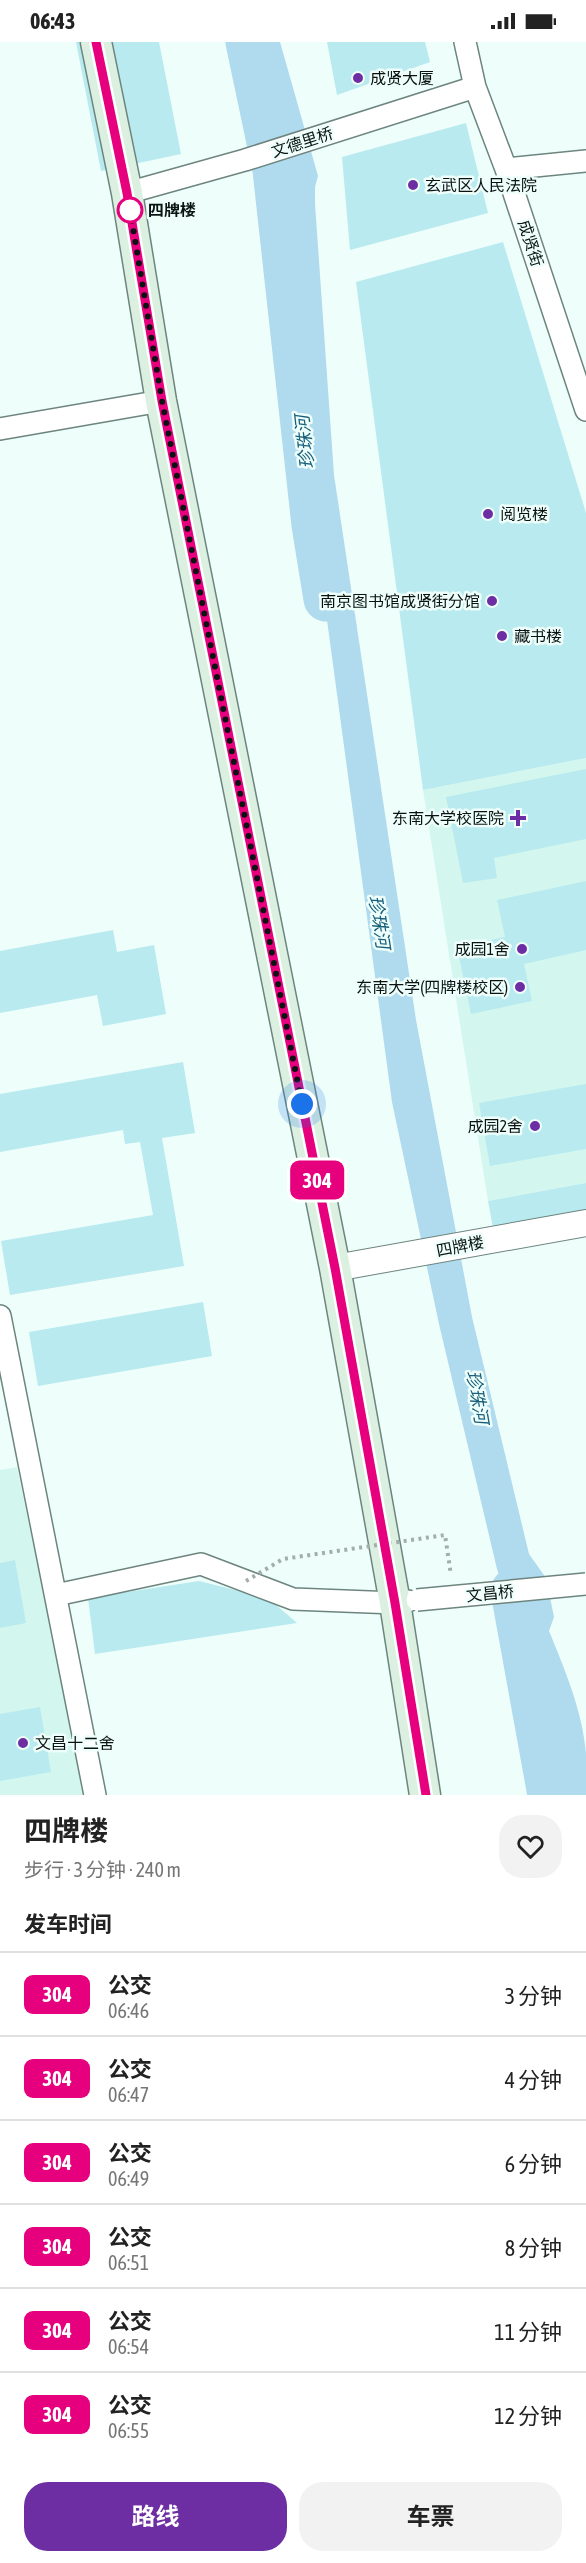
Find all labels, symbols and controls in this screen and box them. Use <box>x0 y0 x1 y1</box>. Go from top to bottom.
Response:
text: 06:43 <box>30 8 75 34</box>
place label: 成贤大厦 <box>370 69 434 87</box>
marker: 成贤大厦 <box>351 71 365 85</box>
street label: 文德里桥 <box>269 124 335 160</box>
place label: 玄武区人民法院 <box>425 176 537 194</box>
marker: 玄武区人民法院 <box>406 178 420 192</box>
marker: 四牌楼 <box>117 197 143 223</box>
place label: 四牌楼 <box>148 201 196 219</box>
street label: 成贤街 <box>515 217 547 269</box>
water label: 珍珠河 <box>291 411 318 470</box>
place label: 阅览楼 <box>500 505 548 523</box>
marker: 阅览楼 <box>481 507 495 521</box>
place label: 南京图书馆成贤街分馆 <box>320 592 480 610</box>
marker: 南京图书馆成贤街分馆 <box>485 594 499 608</box>
place label: 藏书楼 <box>514 627 562 645</box>
marker: 藏书楼 <box>495 629 509 643</box>
place label: 东南大学校医院 <box>392 809 504 827</box>
marker: 东南大学校医院 <box>509 809 527 827</box>
water label: 珍珠河 <box>365 894 395 953</box>
place label: 成园1舍 <box>454 940 510 958</box>
marker: 成园1舍 <box>515 942 529 956</box>
place label: 东南大学(四牌楼校区) <box>356 978 508 997</box>
marker: 东南大学(四牌楼校区) <box>513 980 527 994</box>
your location <box>287 1089 317 1119</box>
place label: 成园2舍 <box>467 1117 523 1135</box>
marker: 成园2舍 <box>528 1119 542 1133</box>
line badge: 304 <box>282 1160 352 1200</box>
text: 304 <box>302 1168 332 1192</box>
street label: 四牌楼 <box>435 1233 485 1259</box>
water label: 珍珠河 <box>462 1369 493 1428</box>
street label: 文昌桥 <box>465 1582 515 1604</box>
place label: 文昌十二舍 <box>35 1734 115 1752</box>
marker: 文昌十二舍 <box>16 1736 30 1750</box>
text: 四牌楼 <box>24 1815 108 1847</box>
button: heart <box>499 1815 562 1878</box>
text: 步行 · 3 分钟 · 240 m <box>24 1858 181 1881</box>
text: 发车时间 <box>24 1911 112 1937</box>
text: 公交 <box>108 1972 152 1998</box>
text: 304 <box>42 1982 72 2006</box>
text: 3 分钟 <box>505 1983 562 2009</box>
text: 06:46 <box>108 1999 149 2022</box>
text: 公交 <box>108 2056 152 2082</box>
text: 304 <box>42 2066 72 2090</box>
text: 4 分钟 <box>505 2067 562 2093</box>
text: 06:47 <box>108 2083 149 2106</box>
text: 公交 <box>108 2140 152 2166</box>
text: 304 <box>42 2150 72 2174</box>
text: 6 分钟 <box>505 2151 562 2177</box>
text: 06:49 <box>108 2167 149 2190</box>
text: 公交 <box>108 2224 152 2250</box>
text: 304 <box>42 2234 72 2258</box>
text: 8 分钟 <box>505 2235 562 2261</box>
text: 06:51 <box>108 2251 149 2274</box>
text: 公交 <box>108 2308 152 2334</box>
text: 304 <box>42 2318 72 2342</box>
text: 11 分钟 <box>494 2319 562 2345</box>
text: 06:54 <box>108 2335 149 2358</box>
text: 公交 <box>108 2392 152 2418</box>
text: 304 <box>42 2402 72 2426</box>
text: 12 分钟 <box>494 2403 562 2429</box>
text: 06:55 <box>108 2419 149 2442</box>
button: 路线 <box>24 2482 287 2551</box>
button: 车票 <box>299 2482 562 2551</box>

